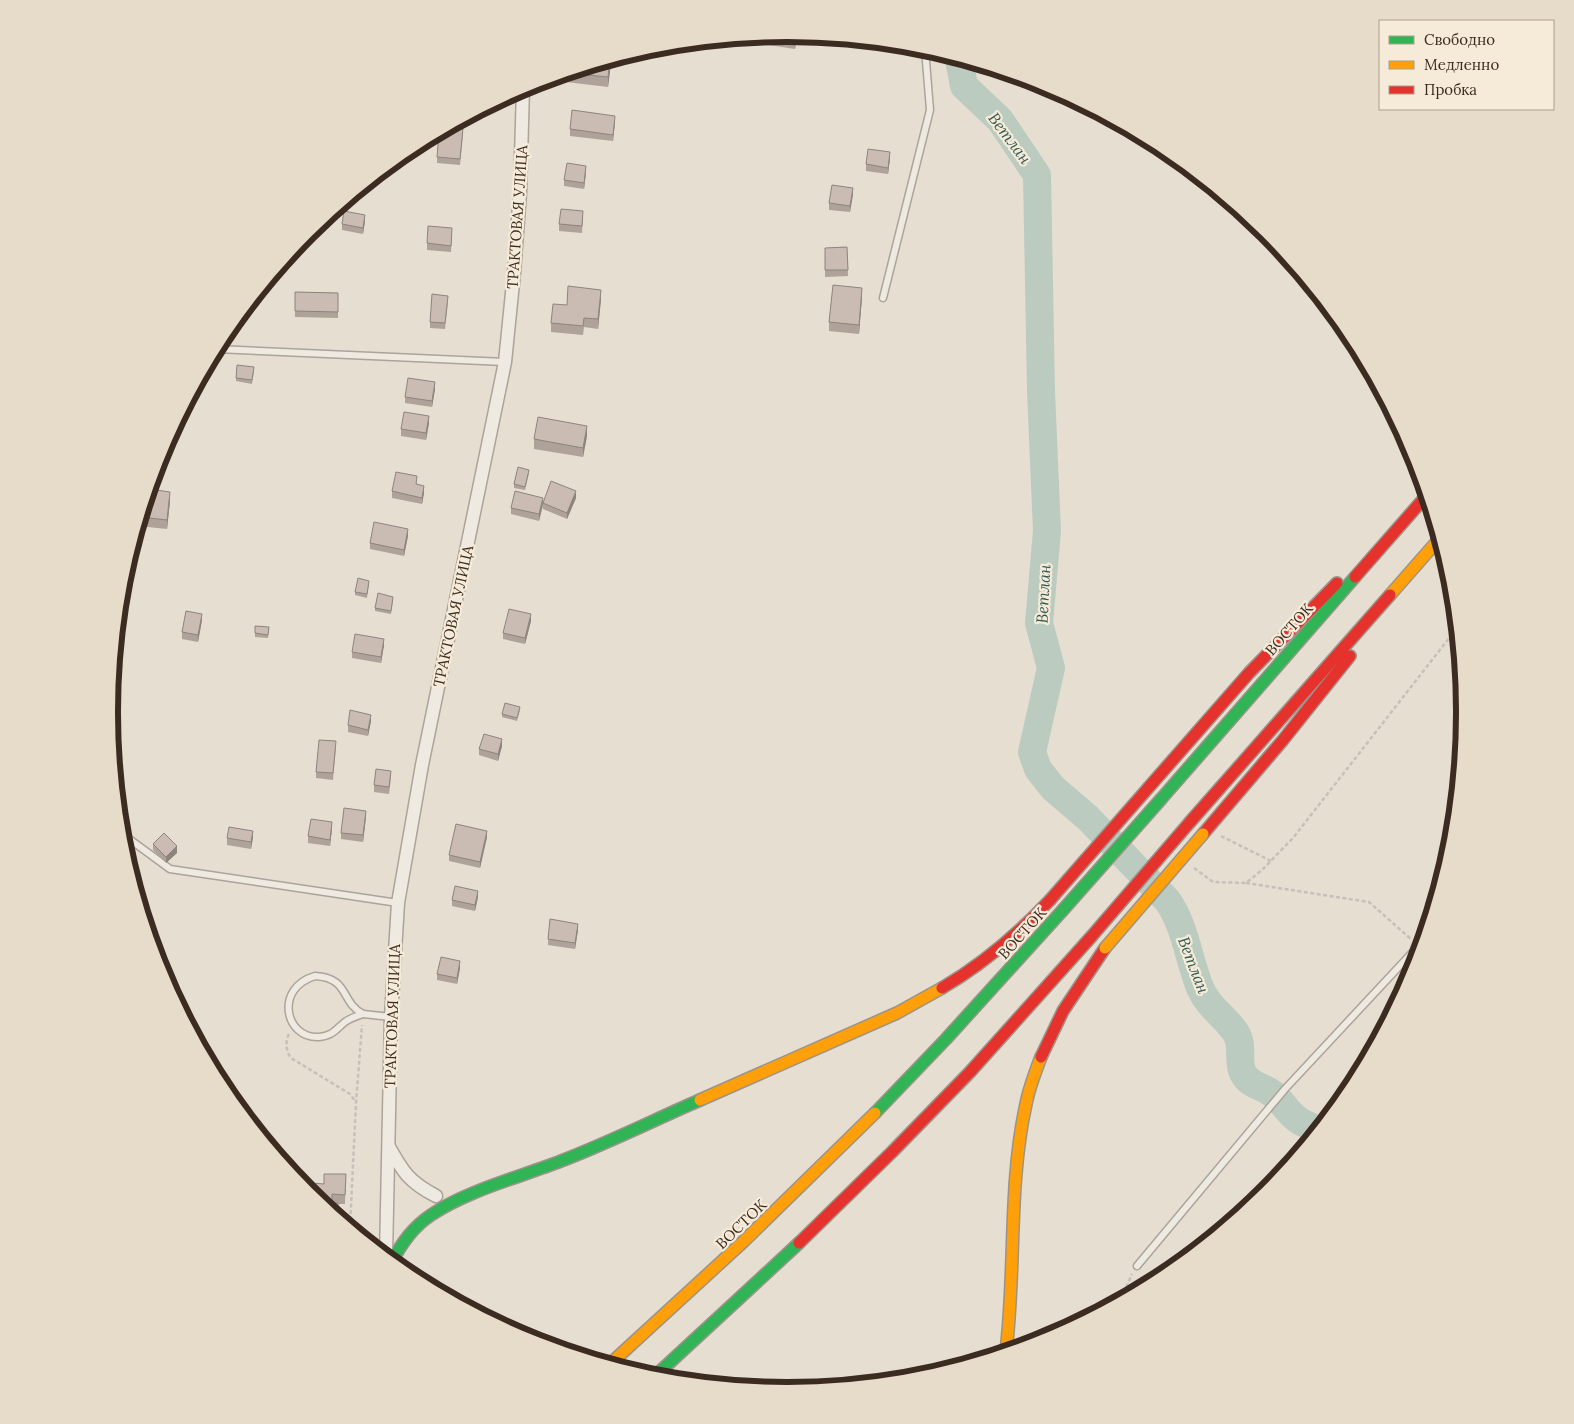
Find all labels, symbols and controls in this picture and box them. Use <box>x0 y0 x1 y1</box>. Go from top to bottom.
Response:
legend <box>1379 20 1554 110</box>
text: Свободно <box>1424 30 1495 49</box>
text: Медленно <box>1424 55 1499 74</box>
text: Пробка <box>1424 80 1477 99</box>
water label: Ветлан <box>984 108 1036 168</box>
street label: ТРАКТОВАЯ УЛИЦА <box>502 144 532 290</box>
street label: ТРАКТОВАЯ УЛИЦА <box>429 543 477 689</box>
water label: Ветлан <box>1031 563 1055 624</box>
street label: ВОСТОК <box>1261 598 1317 659</box>
street label: ВОСТОК <box>994 903 1051 963</box>
water label: Ветлан <box>1174 934 1214 997</box>
street label: ТРАКТОВАЯ УЛИЦА <box>380 943 404 1088</box>
street label: ВОСТОК <box>712 1195 771 1253</box>

